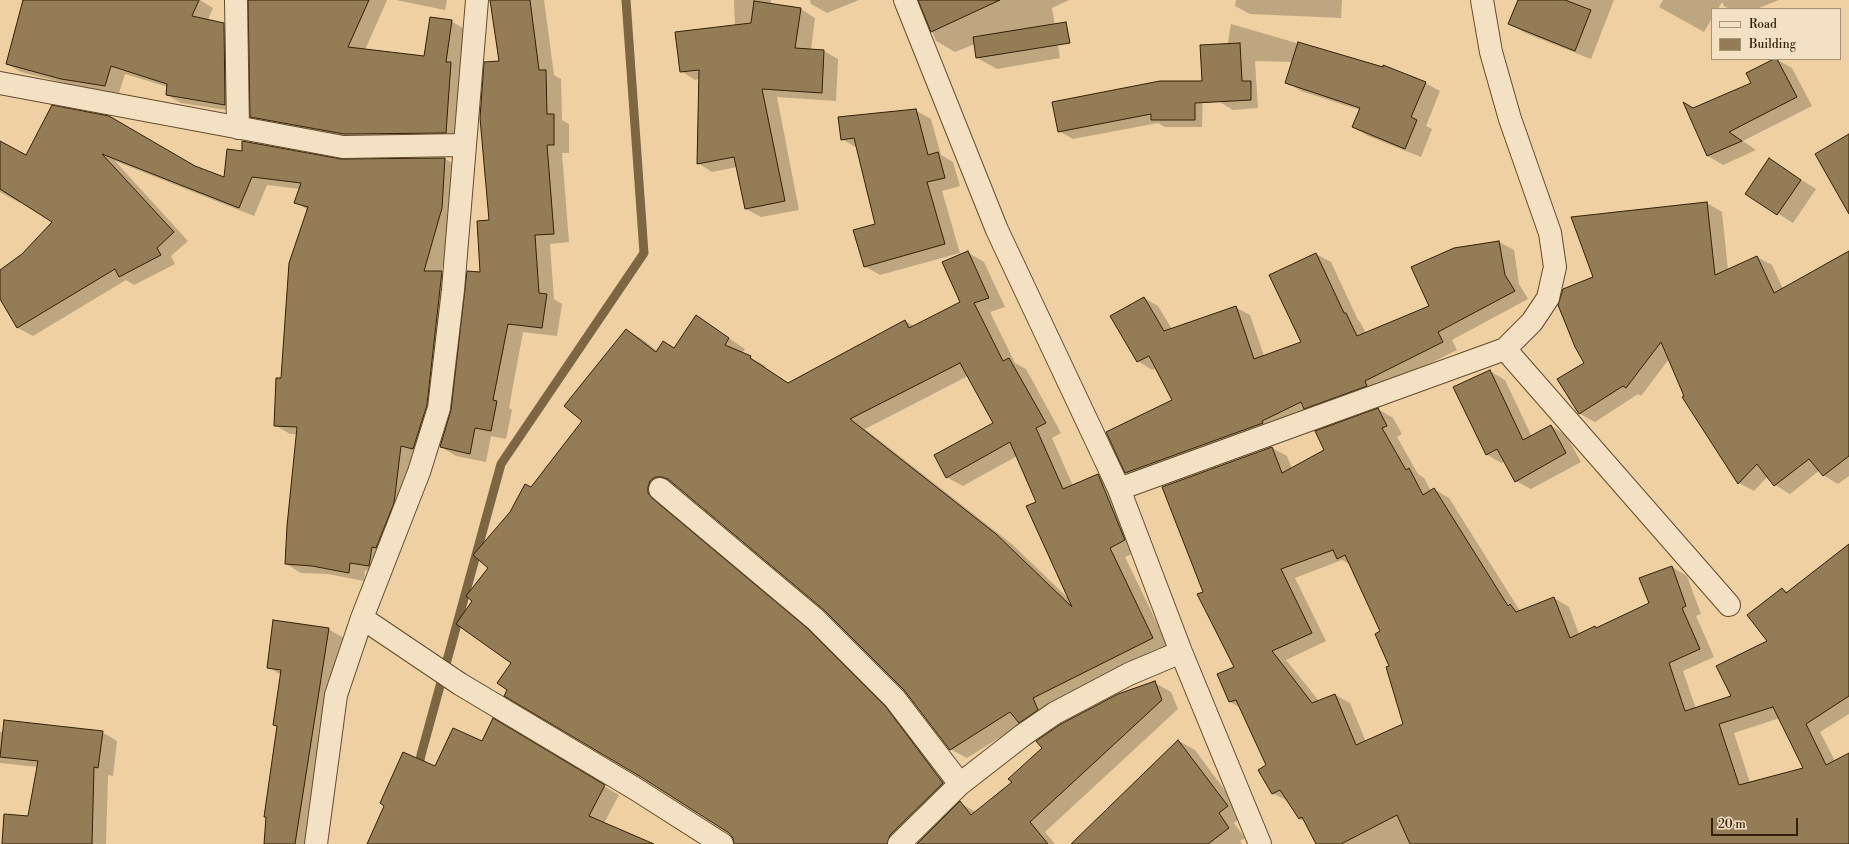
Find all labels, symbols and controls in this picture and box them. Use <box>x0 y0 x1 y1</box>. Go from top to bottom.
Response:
legend <box>1711 8 1841 60</box>
text: Road <box>1749 17 1777 32</box>
text: Building <box>1749 37 1796 52</box>
scale bar <box>1713 810 1800 836</box>
text: 20 m <box>1718 817 1746 832</box>

